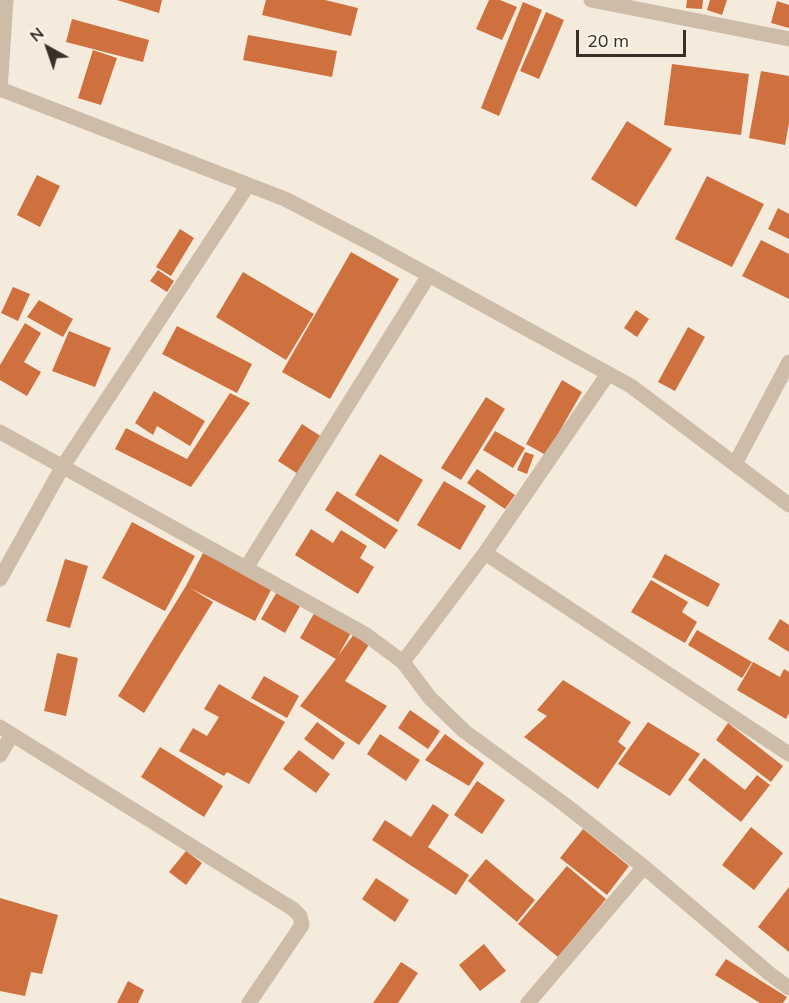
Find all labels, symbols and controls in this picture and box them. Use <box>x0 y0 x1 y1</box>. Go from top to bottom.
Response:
north arrow <box>18 18 78 78</box>
scale bar <box>579 18 688 56</box>
text: N <box>25 23 47 46</box>
text: 20 m <box>587 29 629 52</box>

